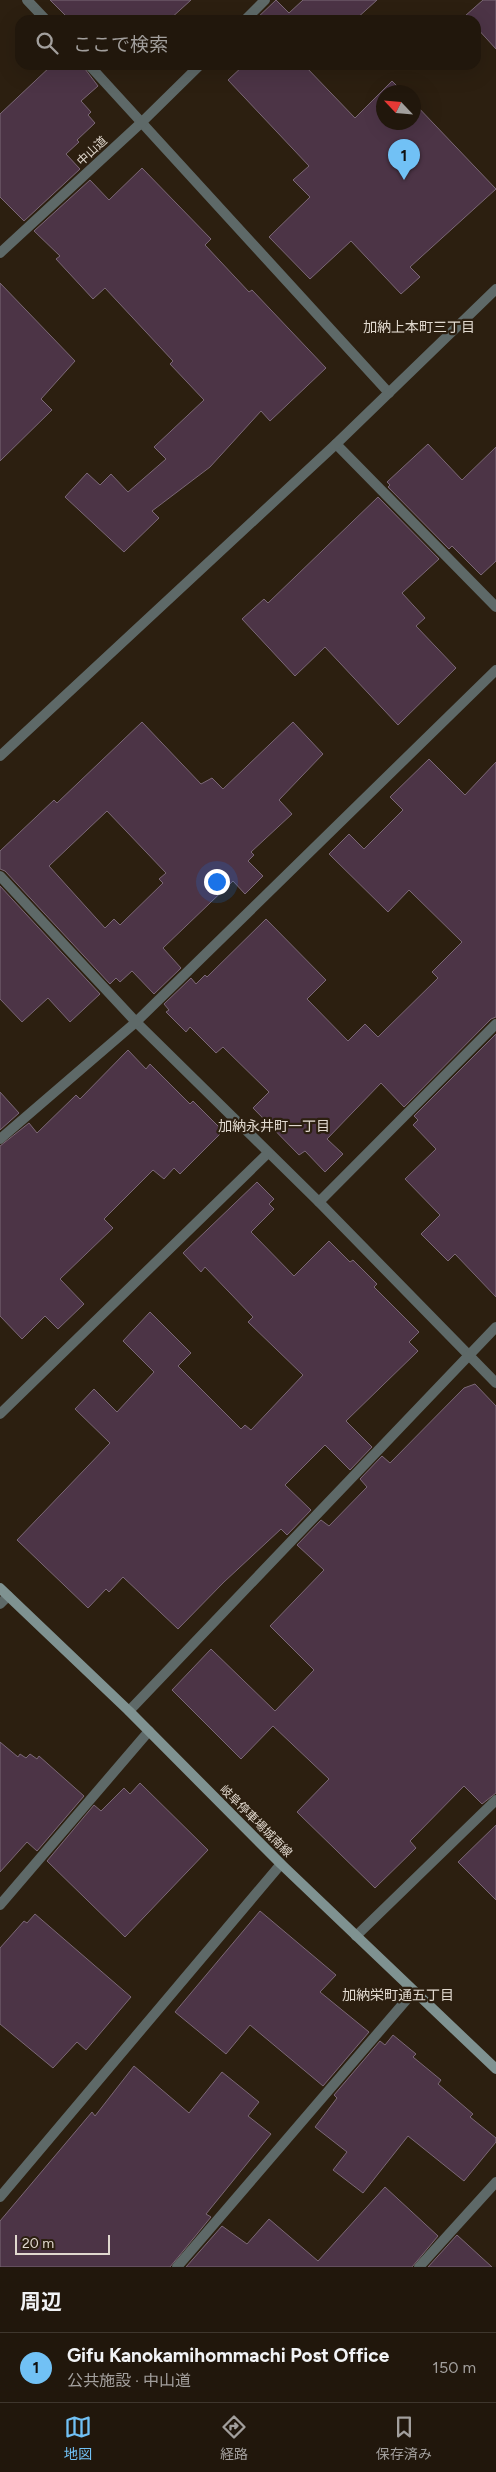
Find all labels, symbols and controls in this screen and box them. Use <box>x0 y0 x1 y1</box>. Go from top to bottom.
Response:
search box <box>15 15 481 70</box>
icon: search <box>33 29 61 57</box>
text: ここで検索 <box>73 33 168 56</box>
north arrow <box>376 85 421 130</box>
street label: 中山道 <box>74 134 110 168</box>
pin: 1 <box>388 139 420 180</box>
district label: 加納上本町三丁目 <box>363 319 475 336</box>
your location <box>204 869 230 895</box>
district label: 加納永井町一丁目 <box>218 1118 330 1135</box>
street label: 岐阜停車場城南線 <box>217 1782 295 1860</box>
district label: 加納栄町通五丁目 <box>342 1987 454 2004</box>
scale bar <box>15 2232 110 2255</box>
text: 20 m <box>22 2235 54 2252</box>
text: 周辺 <box>20 2289 62 2314</box>
text: Gifu Kanokamihommachi Post Office <box>67 2344 389 2367</box>
text: 1 <box>33 2358 39 2377</box>
text: 150 m <box>432 2358 476 2377</box>
text: 公共施設 · 中山道 <box>67 2371 191 2390</box>
tab: 地図 <box>64 2413 92 2463</box>
tab: 経路 <box>220 2413 248 2463</box>
tab: 保存済み <box>376 2413 432 2463</box>

